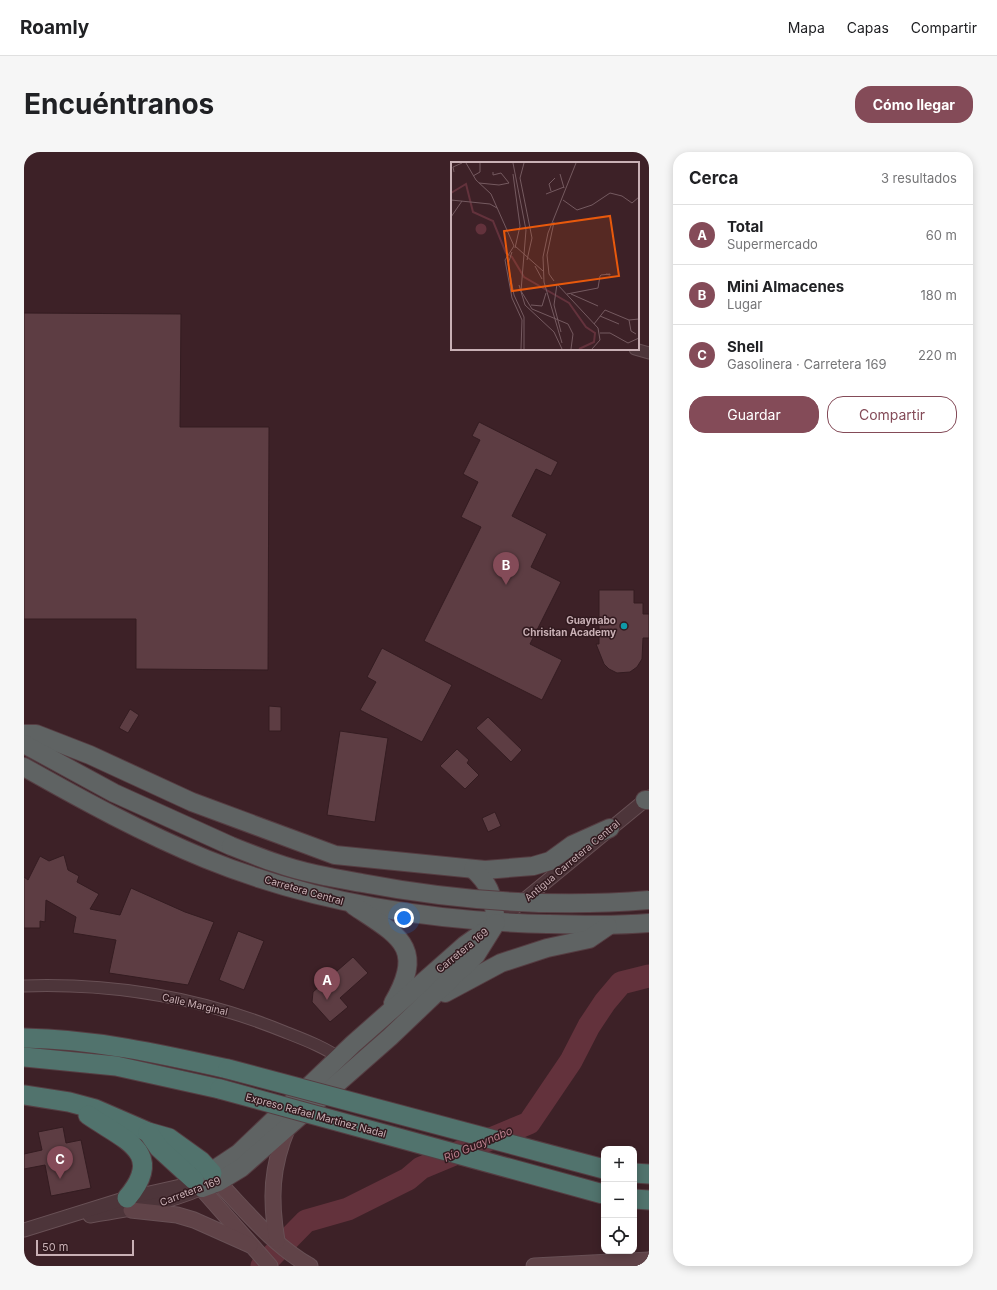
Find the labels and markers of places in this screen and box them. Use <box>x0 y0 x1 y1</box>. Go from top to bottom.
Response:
pin: B <box>493 552 519 585</box>
place label: Guaynabo Chrisitan Academy <box>523 614 616 639</box>
marker: Guaynabo Chrisitan Academy <box>619 621 629 631</box>
pin: A <box>314 967 340 1000</box>
pin: C <box>47 1146 73 1179</box>

